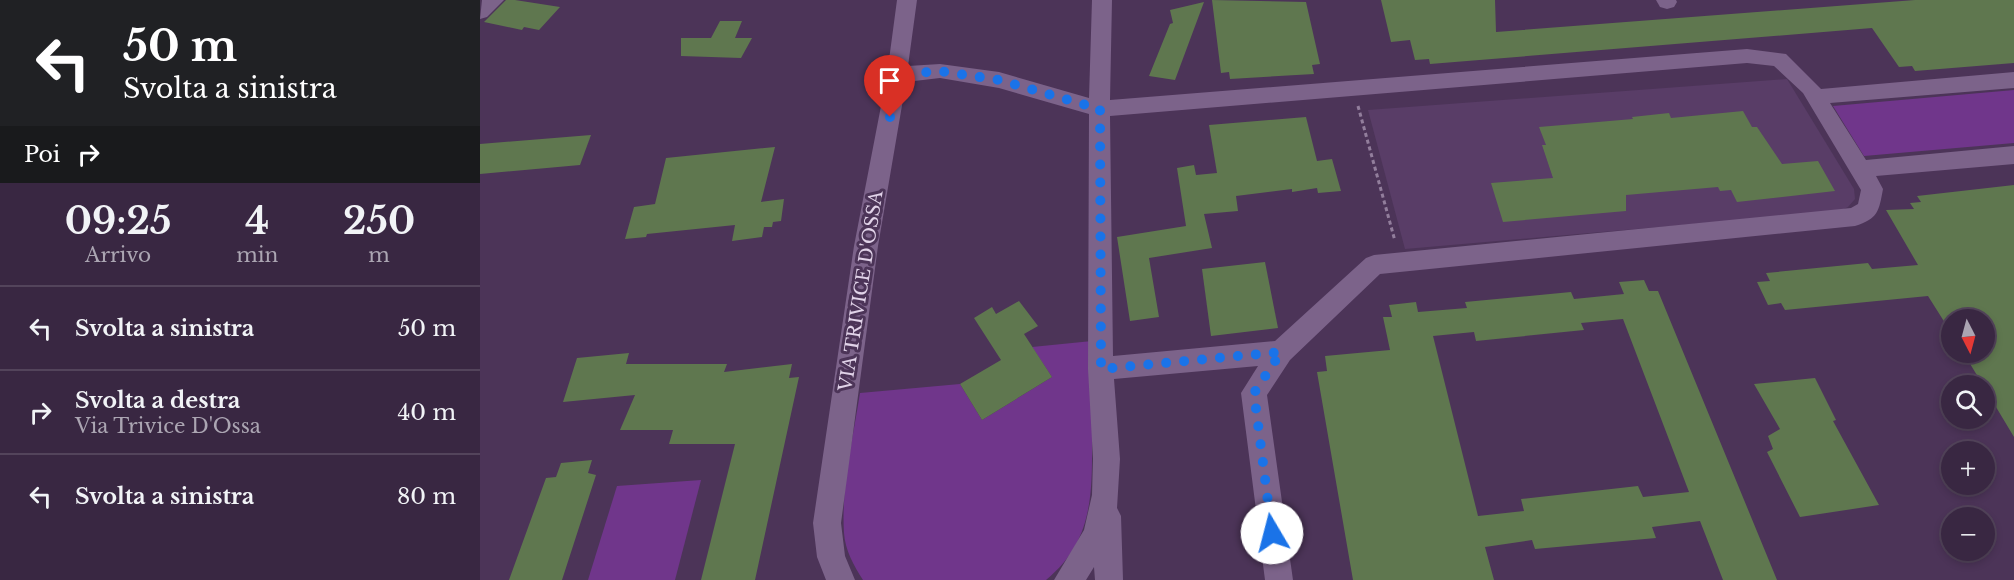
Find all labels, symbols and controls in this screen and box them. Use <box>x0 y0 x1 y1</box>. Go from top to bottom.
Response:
text: 50 m <box>123 20 237 72</box>
icon: left <box>24 24 102 102</box>
pin <box>864 55 915 117</box>
icon: arrive <box>873 64 906 97</box>
text: Svolta a sinistra <box>123 72 337 105</box>
icon: right <box>72 138 105 171</box>
text: Poi <box>24 141 60 168</box>
street label: VIA TRIVICE D'OSSA <box>834 188 888 394</box>
text: 09:25 <box>65 199 171 244</box>
text: 4 <box>245 199 269 244</box>
text: 250 <box>343 199 415 244</box>
text: Arrivo <box>85 243 151 267</box>
text: min <box>236 243 278 267</box>
text: m <box>368 243 390 267</box>
north arrow <box>1941 309 1995 363</box>
map controls <box>1941 309 1995 561</box>
icon: left <box>24 312 57 345</box>
text: Svolta a sinistra <box>75 315 254 342</box>
text: 50 m <box>398 315 456 342</box>
button: search <box>1941 375 1995 429</box>
text: Svolta a destra <box>75 387 240 414</box>
icon: right <box>24 396 57 429</box>
text: 40 m <box>398 399 456 426</box>
text: Via Trivice D'Ossa <box>75 414 261 438</box>
button: + <box>1941 441 1995 495</box>
icon: left <box>24 480 57 513</box>
text: Svolta a sinistra <box>75 483 254 510</box>
text: 80 m <box>397 483 456 510</box>
position arrow <box>1240 501 1304 565</box>
button: − <box>1941 507 1995 561</box>

